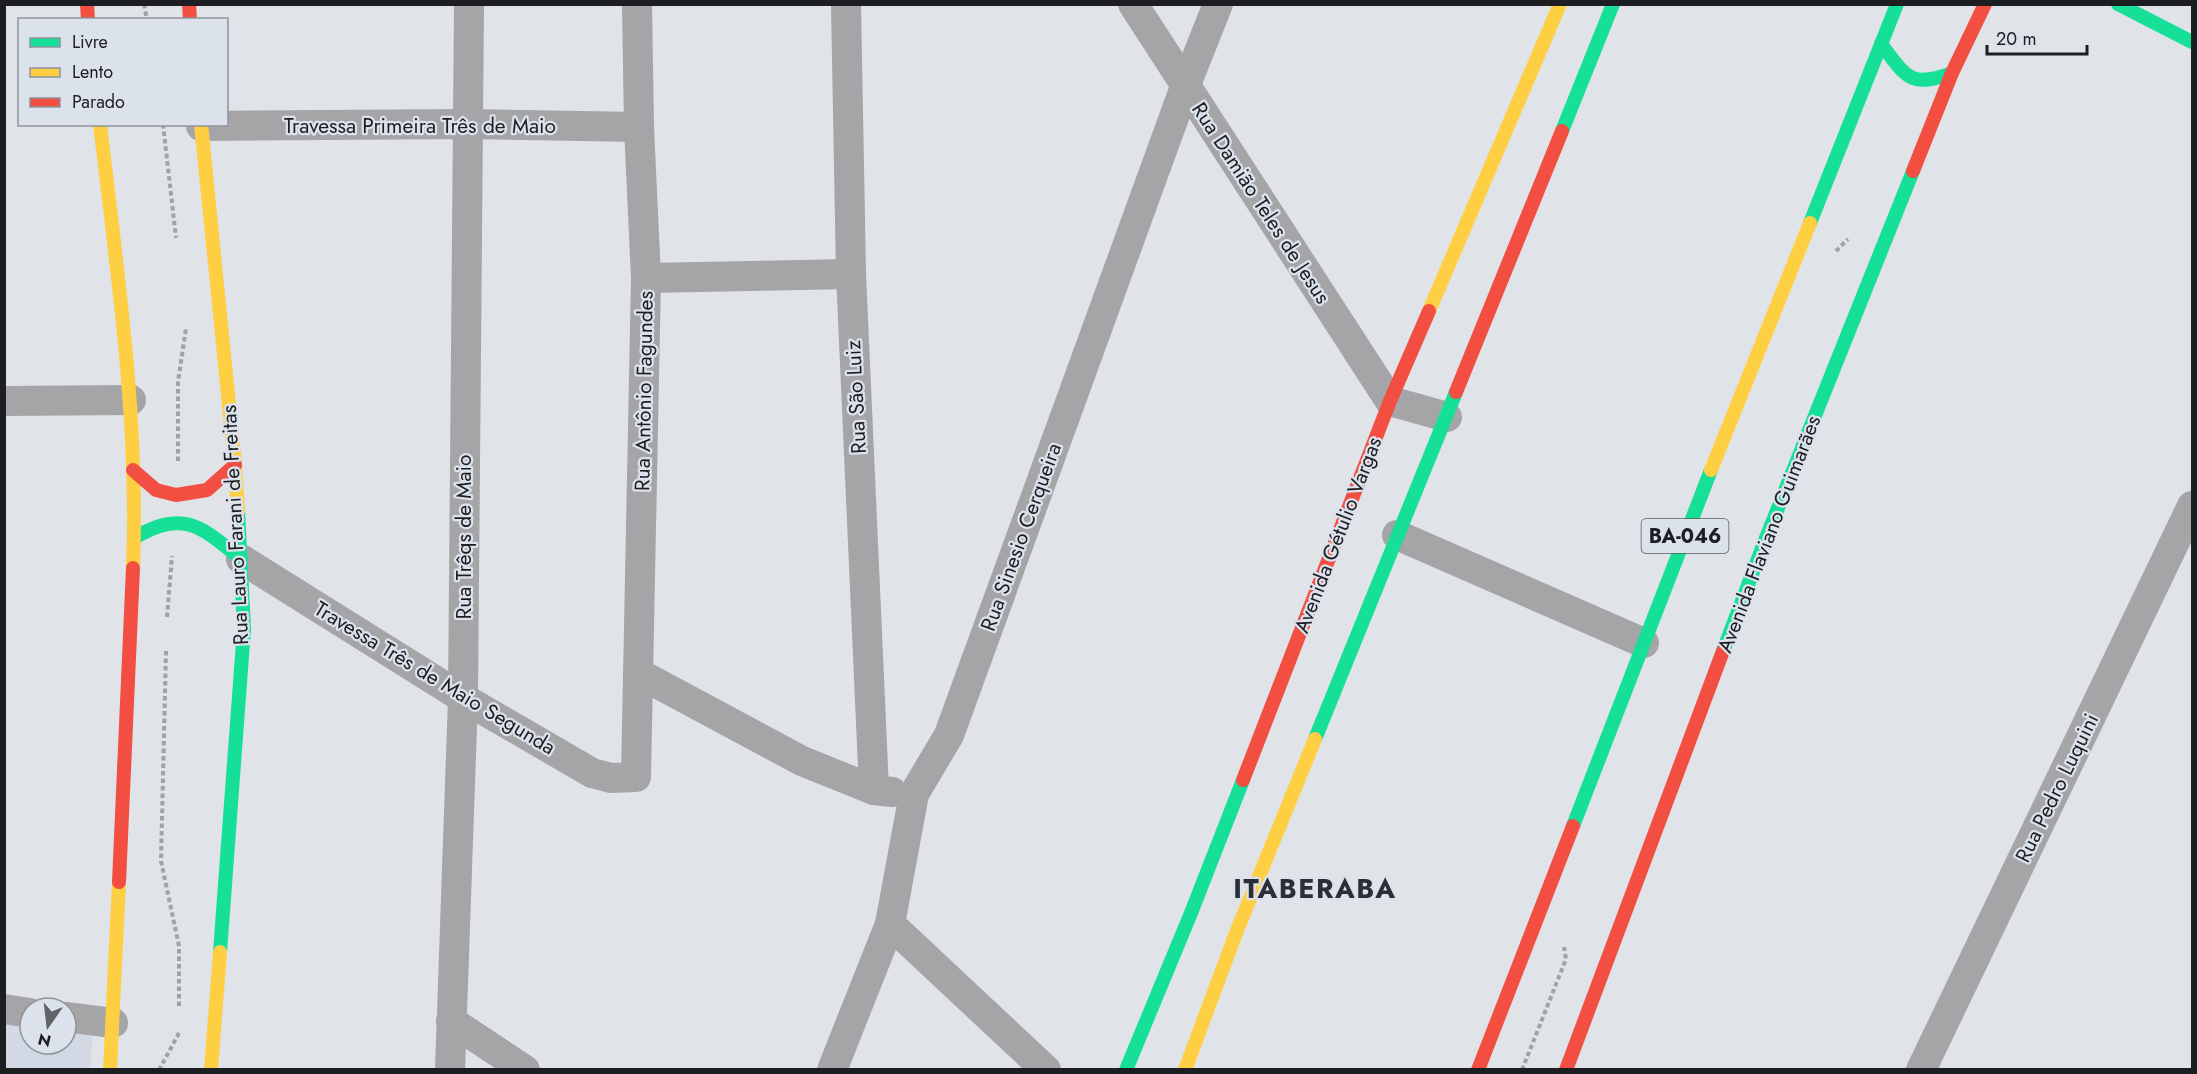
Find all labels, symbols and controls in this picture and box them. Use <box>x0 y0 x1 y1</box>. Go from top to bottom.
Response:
legend <box>18 18 228 126</box>
scale bar <box>1987 18 2088 56</box>
text: 20 m <box>1996 26 2036 52</box>
text: Livre <box>72 29 108 55</box>
text: Lento <box>72 59 113 85</box>
text: Parado <box>72 89 125 115</box>
street label: Rua Damião Teles de Jesus <box>1184 96 1338 310</box>
street label: Travessa Primeira Três de Maio <box>284 111 556 141</box>
street label: Rua Antônio Fagundes <box>627 291 661 491</box>
street label: Rua São Luiz <box>838 339 874 455</box>
street label: Rua Lauro Farani de Freitas <box>214 404 256 646</box>
street label: Avenida Flaviano Guimarães <box>1710 411 1828 657</box>
street label: Avenida Gétulio Vargas <box>1287 433 1389 637</box>
street label: Rua Sinesio Cerqueira <box>973 439 1069 635</box>
street label: Rua Trêqs de Maio <box>449 455 479 619</box>
road number: BA-046 <box>1642 519 1728 553</box>
street label: Travessa Três de Maio Segunda <box>309 594 561 762</box>
street label: Rua Pedro Luquini <box>2008 708 2106 868</box>
district label: ITABERABA <box>1233 869 1397 908</box>
north arrow <box>18 996 78 1056</box>
text: N <box>36 1027 53 1053</box>

